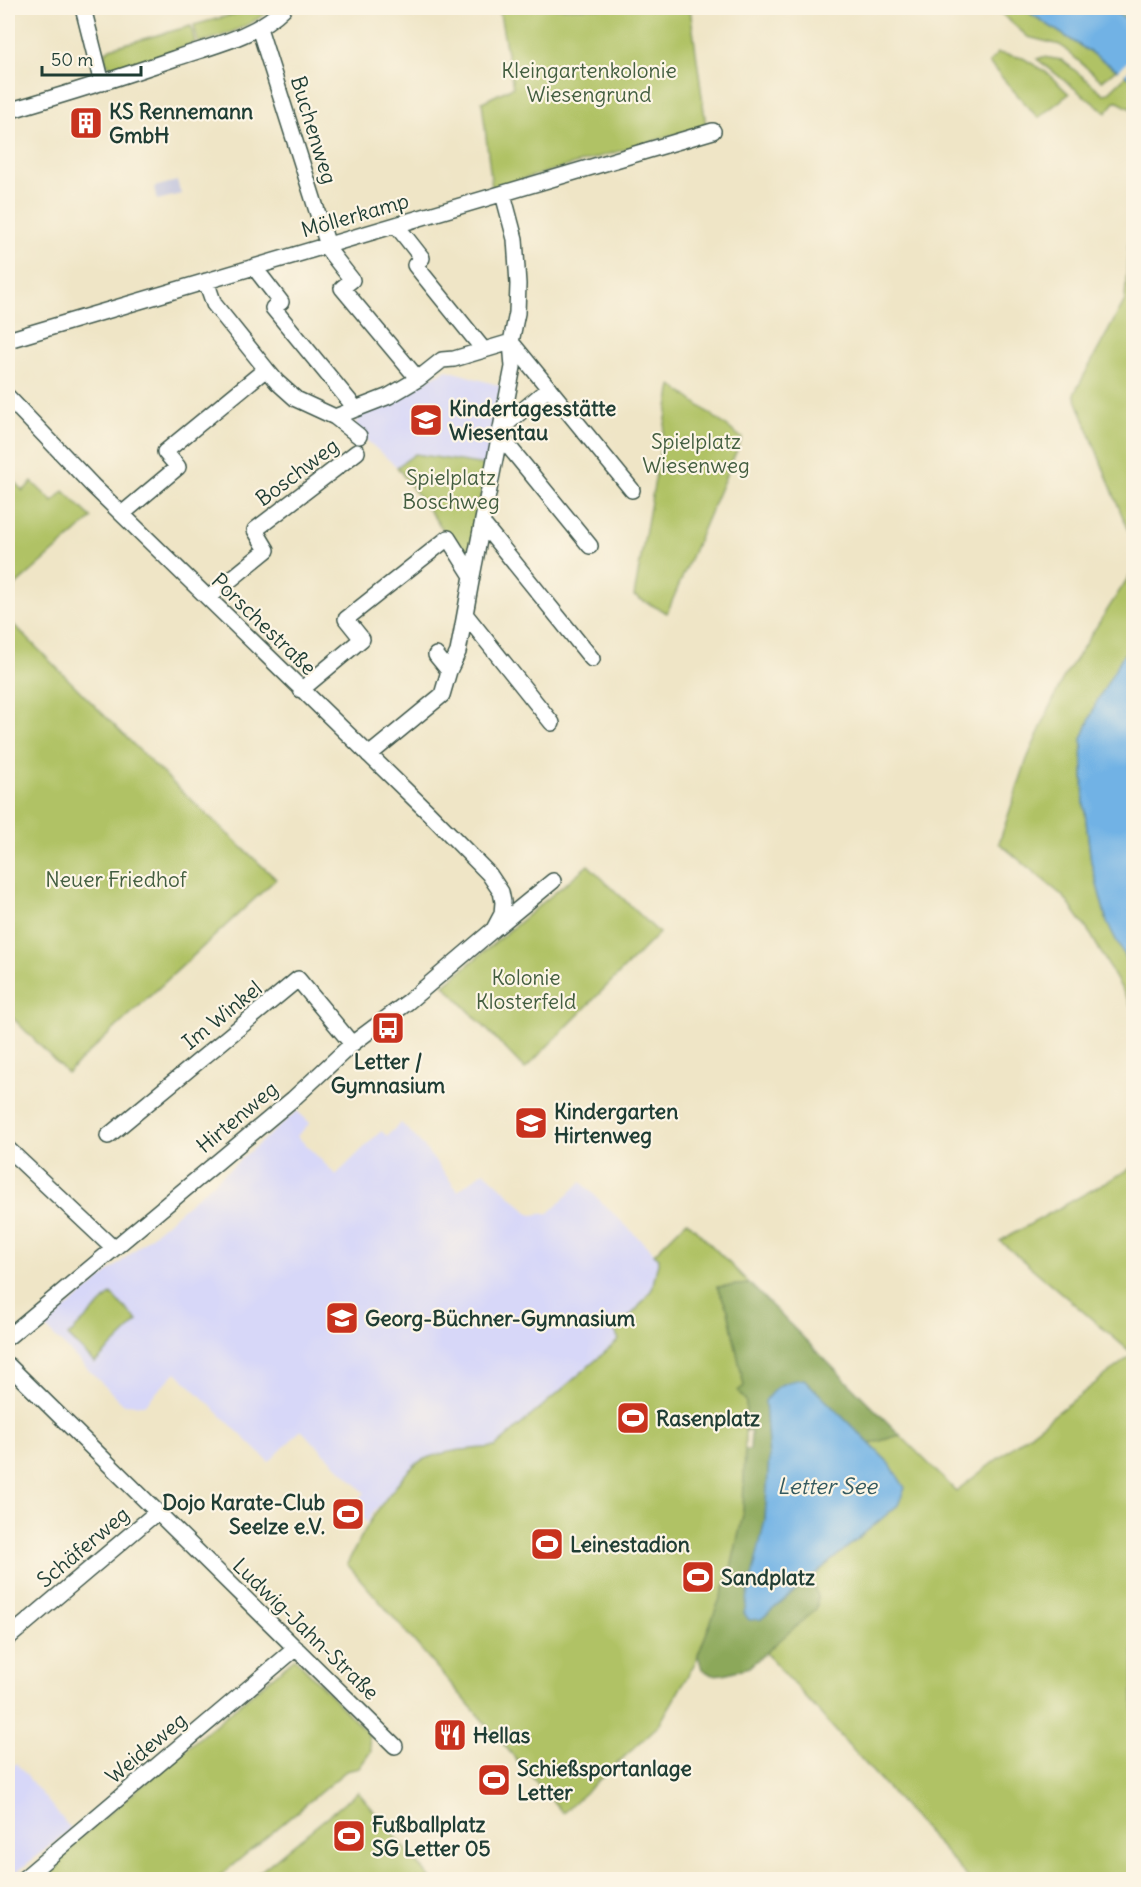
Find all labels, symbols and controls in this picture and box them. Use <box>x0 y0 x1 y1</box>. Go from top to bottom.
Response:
scale bar <box>42 39 141 77</box>
text: 50 m <box>51 48 93 71</box>
park label: Kleingartenkolonie Wiesengrund <box>501 57 677 108</box>
street label: Buchenweg <box>285 73 343 187</box>
place label: KS Rennemann GmbH <box>109 98 253 149</box>
building icon: KS Rennemann GmbH <box>68 105 104 141</box>
street label: Möllerkamp <box>298 187 412 243</box>
place label: Kindertagesstätte Wiesentau <box>449 395 616 446</box>
school or university icon: Kindertagesstätte Wiesentau <box>408 402 444 438</box>
park label: Spielplatz Wiesenweg <box>642 428 750 479</box>
street label: Boschweg <box>250 432 344 512</box>
park label: Spielplatz Boschweg <box>402 464 500 515</box>
street label: Porschestraße <box>206 567 322 681</box>
park label: Neuer Friedhof <box>45 866 188 893</box>
park label: Kolonie Klosterfeld <box>476 964 576 1015</box>
street label: Im Winkel <box>177 975 267 1055</box>
bus stop icon: Letter / Gymnasium <box>370 1010 406 1046</box>
place label: Letter / Gymnasium <box>331 1048 446 1099</box>
street label: Hirtenweg <box>191 1075 283 1159</box>
place label: Kindergarten Hirtenweg <box>554 1098 678 1149</box>
school or university icon: Kindergarten Hirtenweg <box>513 1105 549 1141</box>
school or university icon: Georg-Büchner-Gymnasium <box>324 1300 360 1336</box>
place label: Georg-Büchner-Gymnasium <box>365 1305 636 1332</box>
sports icon: Rasenplatz <box>615 1400 651 1436</box>
place label: Rasenplatz <box>656 1405 760 1432</box>
water label: Letter See <box>777 1472 879 1500</box>
place label: Dojo Karate-Club Seelze e.V. <box>162 1489 325 1540</box>
sports icon: Dojo Karate-Club Seelze e.V. <box>330 1496 366 1532</box>
street label: Schäferweg <box>31 1501 135 1593</box>
sports icon: Leinestadion <box>529 1526 565 1562</box>
place label: Leinestadion <box>570 1531 690 1558</box>
street label: Ludwig-Jahn-Straße <box>227 1552 385 1706</box>
sports icon: Sandplatz <box>680 1559 716 1595</box>
place label: Sandplatz <box>721 1564 815 1591</box>
street label: Weideweg <box>100 1706 192 1790</box>
restaurant icon: Hellas <box>432 1717 468 1753</box>
place label: Hellas <box>473 1722 531 1749</box>
place label: Schießsportanlage Letter <box>517 1755 692 1806</box>
sports icon: Schießsportanlage Letter <box>476 1762 512 1798</box>
place label: Fußballplatz SG Letter 05 <box>372 1811 491 1862</box>
sports icon: Fußballplatz SG Letter 05 <box>331 1818 367 1854</box>

